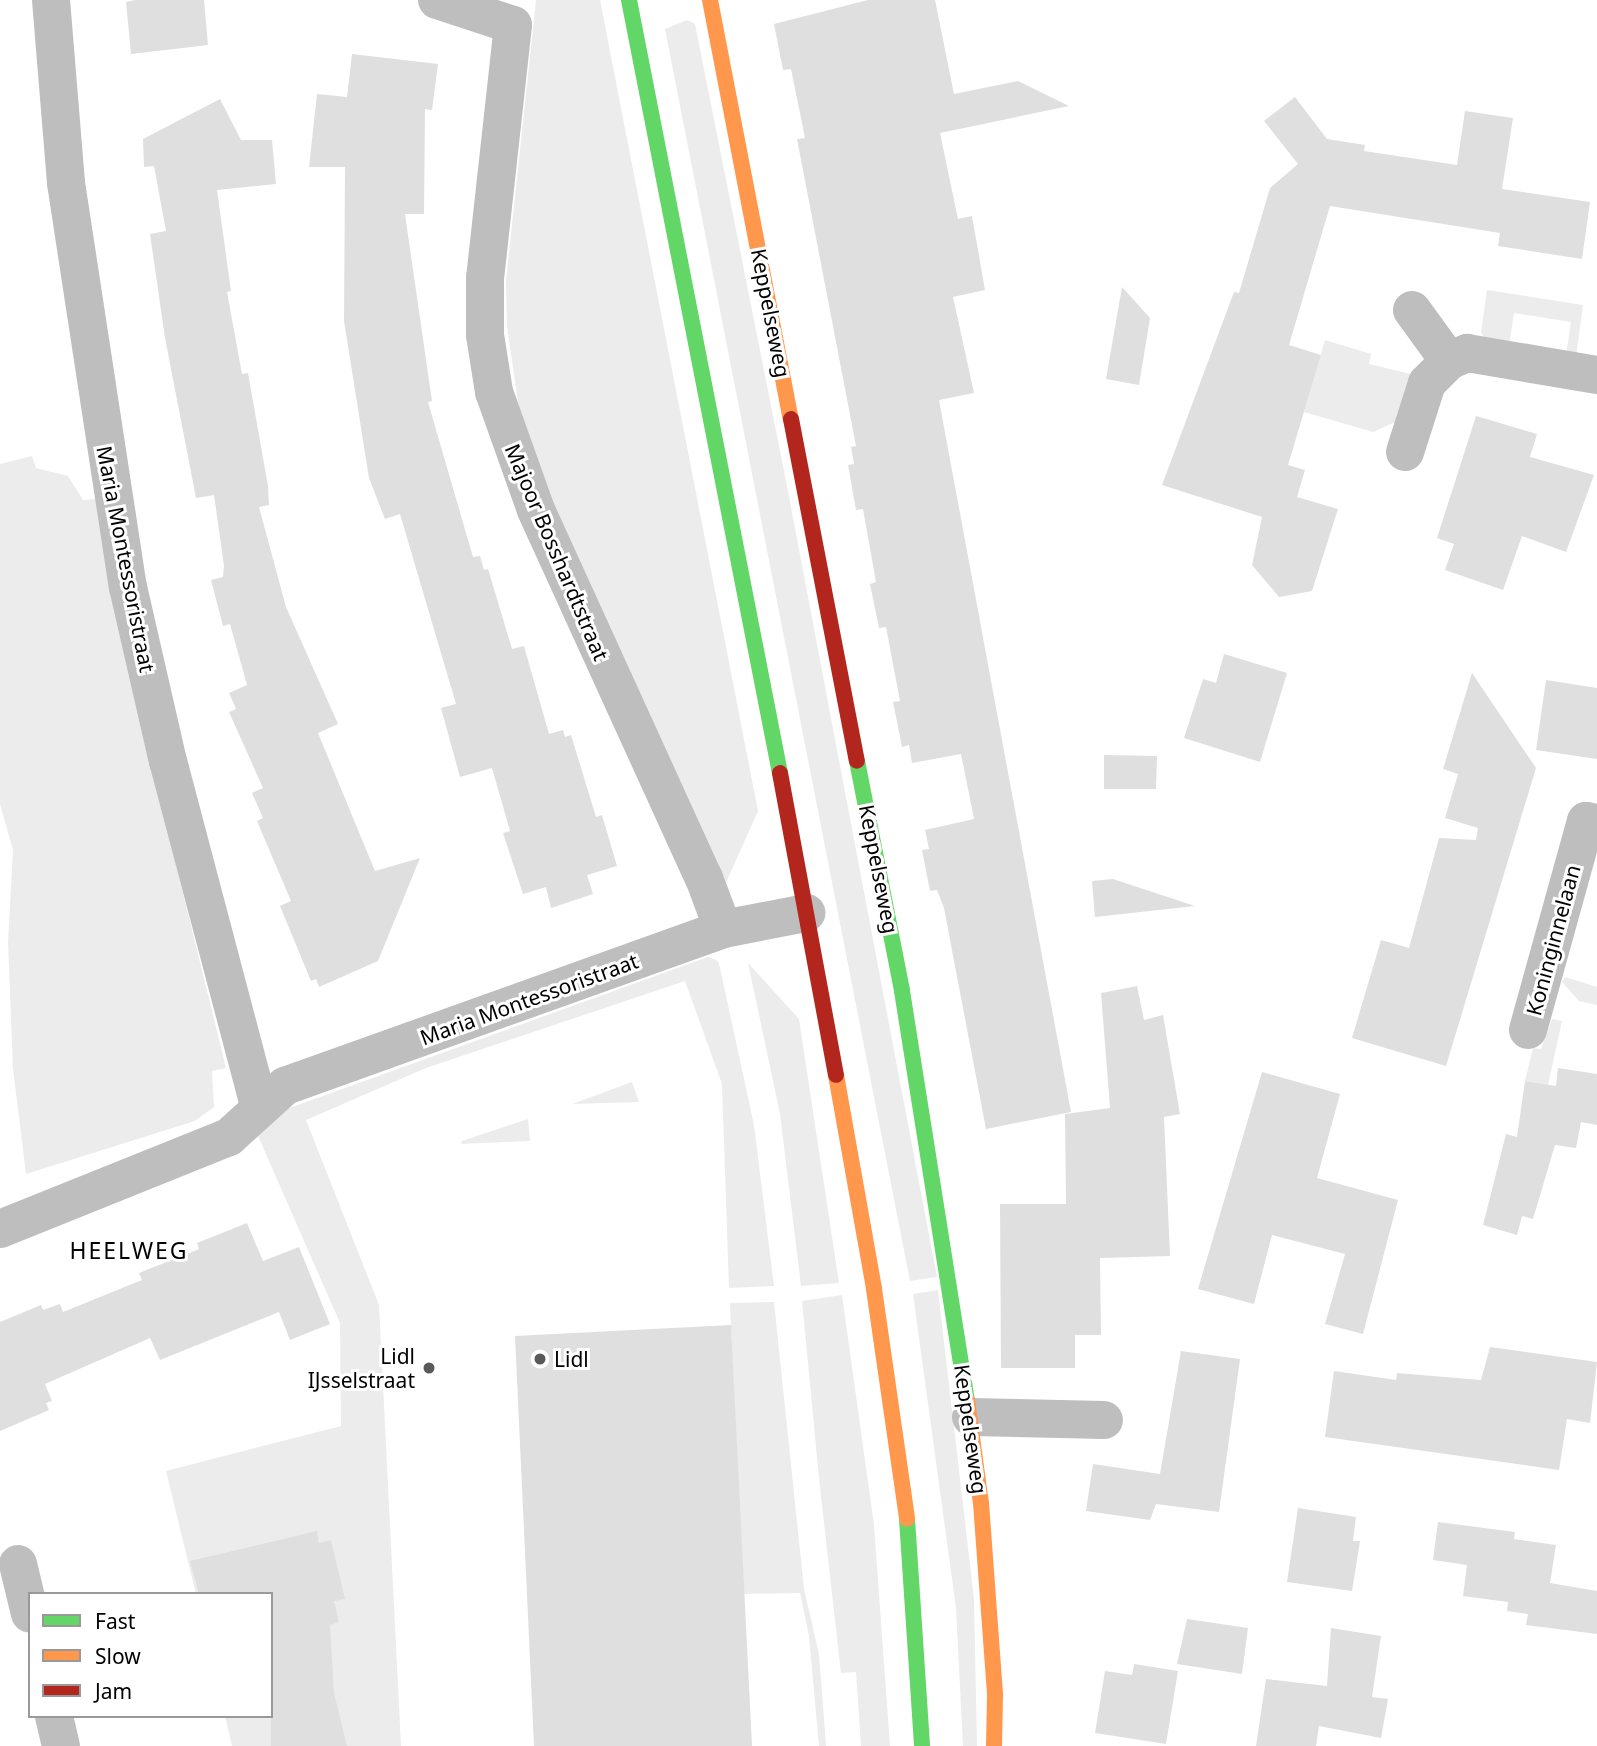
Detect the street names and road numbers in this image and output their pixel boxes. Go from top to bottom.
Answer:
street label: Keppelseweg [746,246,796,380]
street label: Majoor Bosshardtstraat [500,440,614,664]
street label: Maria Montessoristraat [92,444,160,674]
street label: Keppelseweg [854,802,904,936]
street label: Koninginnelaan [1521,862,1585,1018]
street label: Maria Montessoristraat [417,948,641,1050]
street label: Keppelseweg [949,1363,993,1495]

